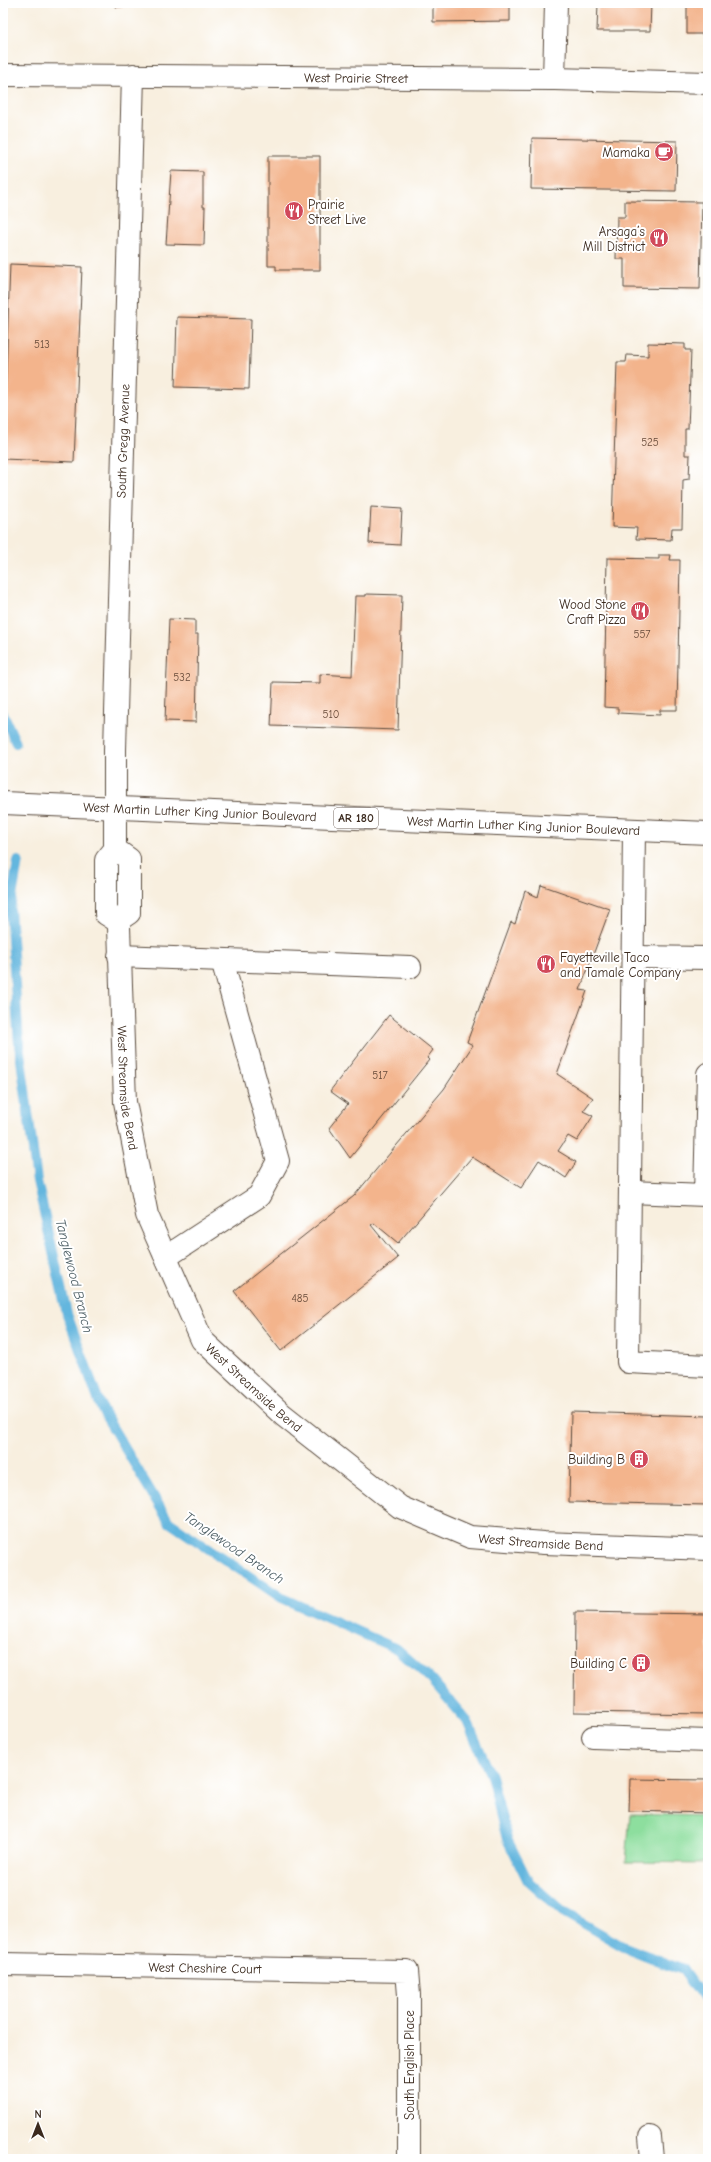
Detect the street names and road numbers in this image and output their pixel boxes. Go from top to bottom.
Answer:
street label: West Prairie Street [304,70,409,85]
street label: South Gregg Avenue [114,383,133,498]
street label: West Martin Luther King Junior Boulevard [83,799,317,824]
road number: AR 180 [334,808,378,828]
street label: West Martin Luther King Junior Boulevard [407,813,641,838]
street label: West Streamside Bend [115,1025,142,1151]
street label: West Streamside Bend [203,1340,305,1435]
street label: West Streamside Bend [478,1530,604,1553]
street label: West Cheshire Court [148,1959,263,1976]
street label: South English Place [402,2010,417,2120]

